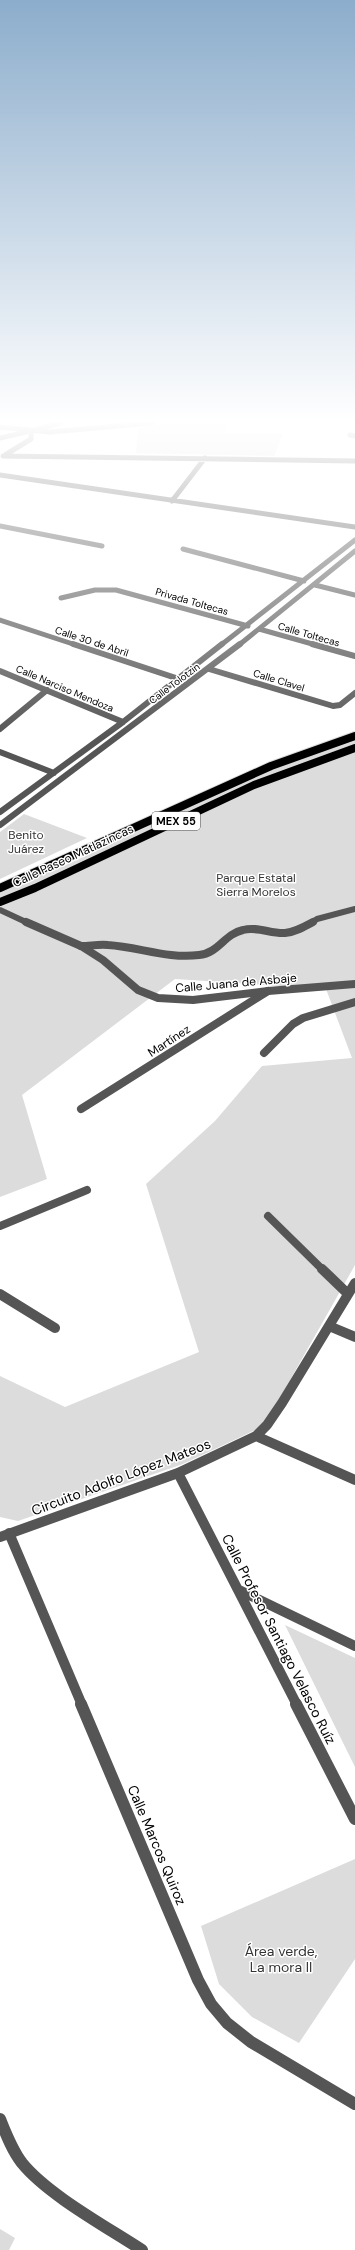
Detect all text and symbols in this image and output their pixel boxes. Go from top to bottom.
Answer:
street label: Privada Toltecas [154,585,230,618]
street label: Calle Toltecas [276,619,341,650]
street label: Calle 30 de Abril [53,623,130,660]
street label: Calle Tolotzin [146,660,203,707]
street label: Calle Narciso Mendoza [14,662,116,715]
street label: Calle Clavel [252,667,306,694]
road number: MEX 55 [152,812,200,830]
street label: Calle Paseo Matlazincas [10,821,136,891]
park label: Benito Juárez [8,827,44,857]
park label: Parque Estatal Sierra Morelos [216,870,296,900]
street label: Calle Juana de Asbaje [175,970,298,996]
street label: Martínez [145,1021,193,1061]
street label: Circuito Adolfo López Mateos [29,1434,213,1520]
street label: Calle Profesor Santiago Velasco Ruíz [218,1531,340,1747]
street label: Calle Marcos Quiroz [124,1782,190,1908]
park label: Área verde, La mora II [245,1942,318,1976]

